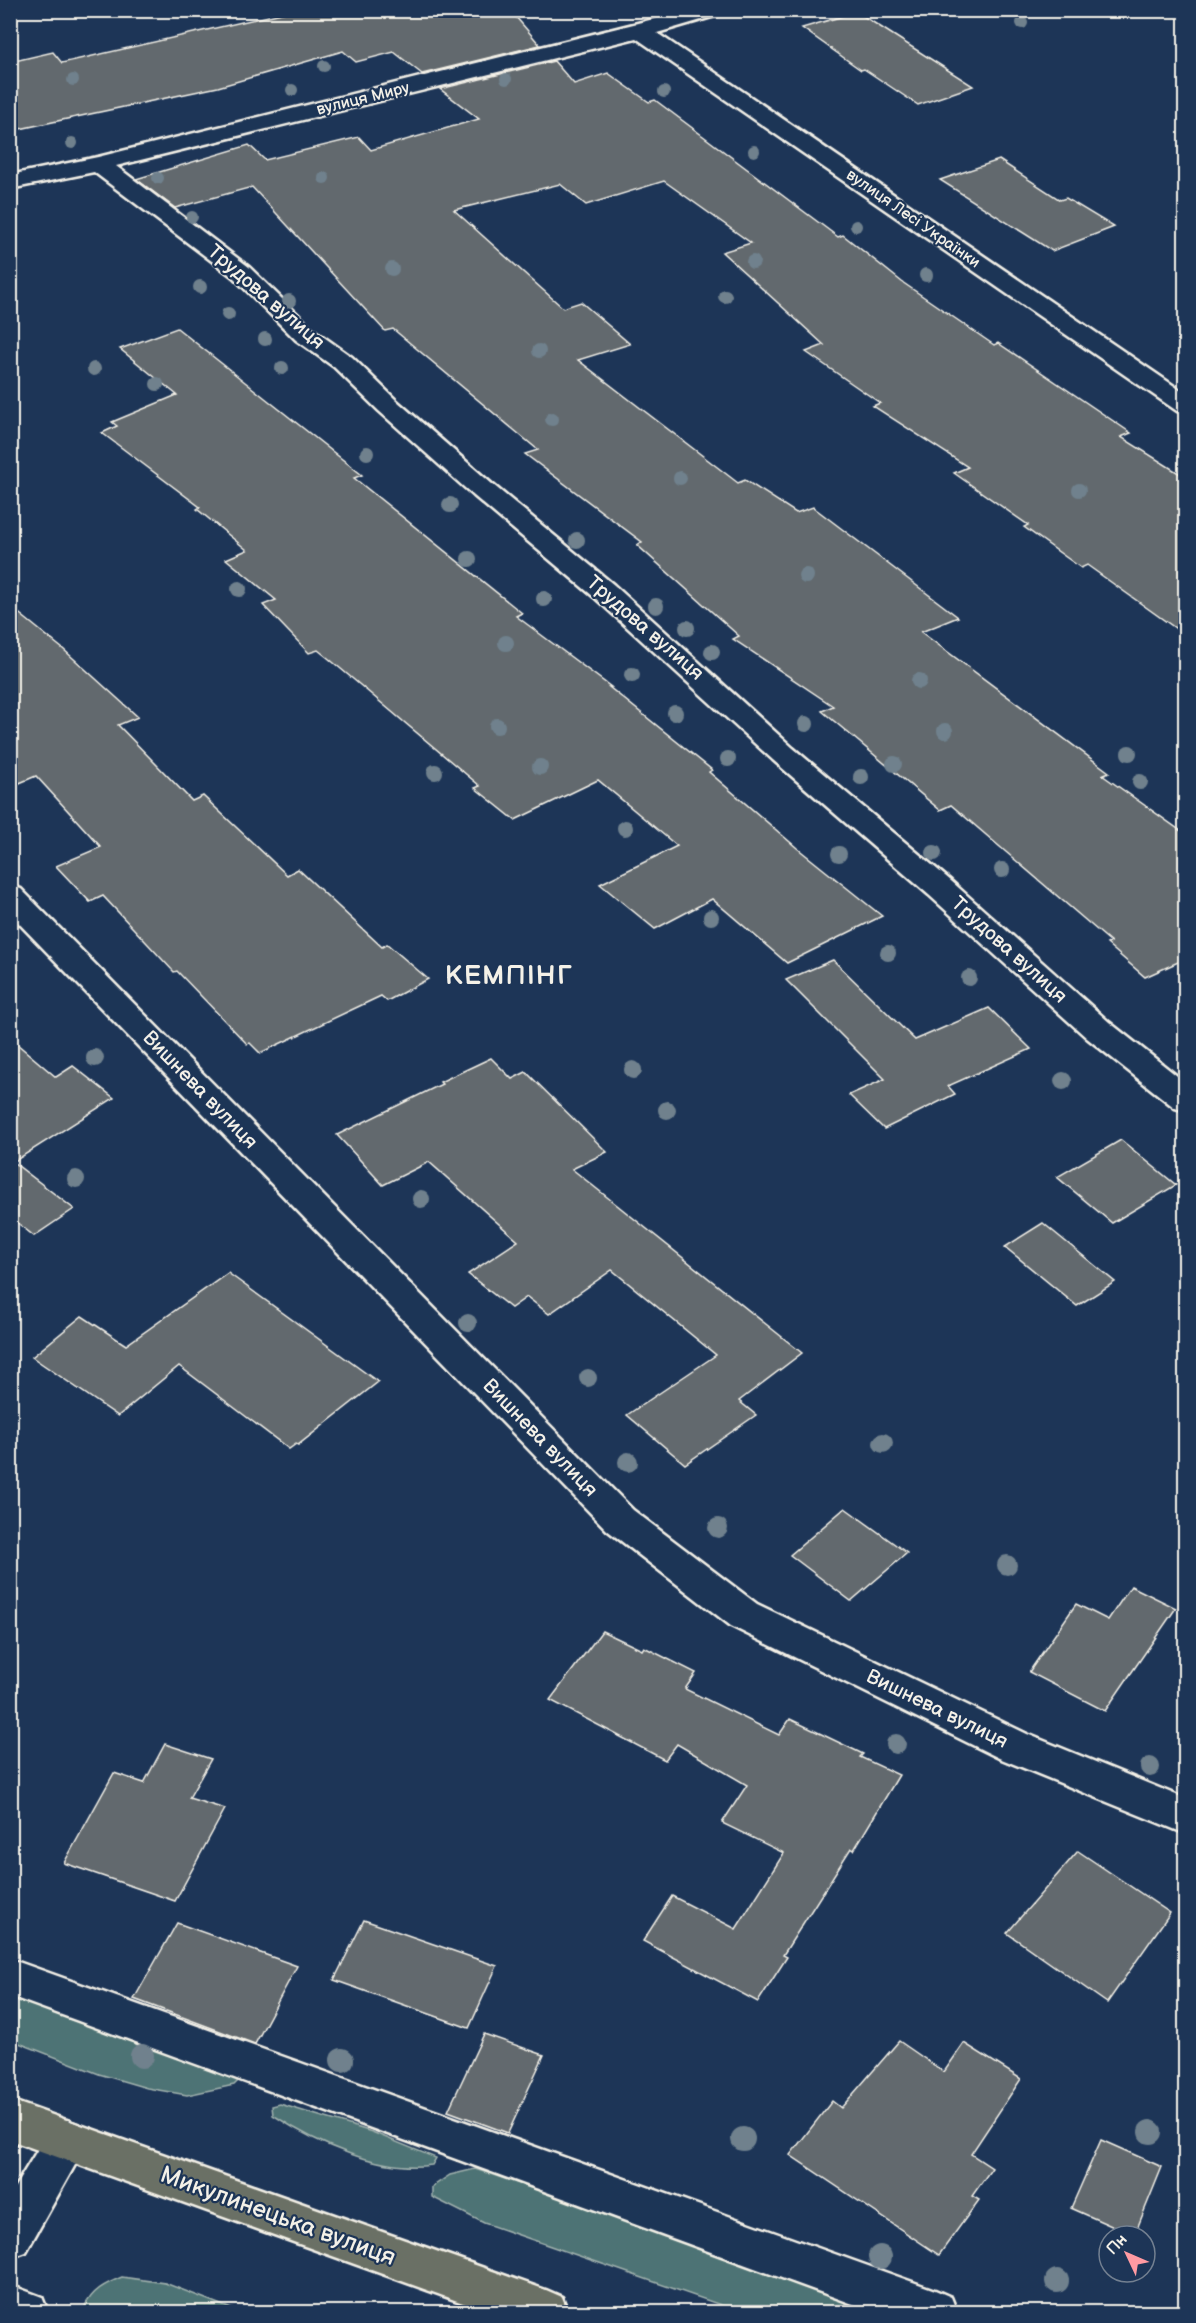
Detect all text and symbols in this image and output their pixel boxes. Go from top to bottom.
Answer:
street label: вулиця Миру [315,78,412,120]
street label: вулиця Лесі Українки [842,166,984,272]
street label: Трудова вулиця [202,240,330,354]
street label: Трудова вулиця [581,571,709,685]
street label: Трудова вулиця [946,892,1072,1008]
district label: КЕМПІНГ [445,961,573,992]
street label: Вишнева вулиця [138,1026,262,1154]
street label: Вишнева вулиця [478,1374,602,1502]
street label: Вишнева вулиця [862,1664,1012,1754]
street label: Микулинецька вулиця [156,2160,400,2272]
north arrow [1097,2224,1157,2284]
text: Пн [1103,2230,1132,2259]

